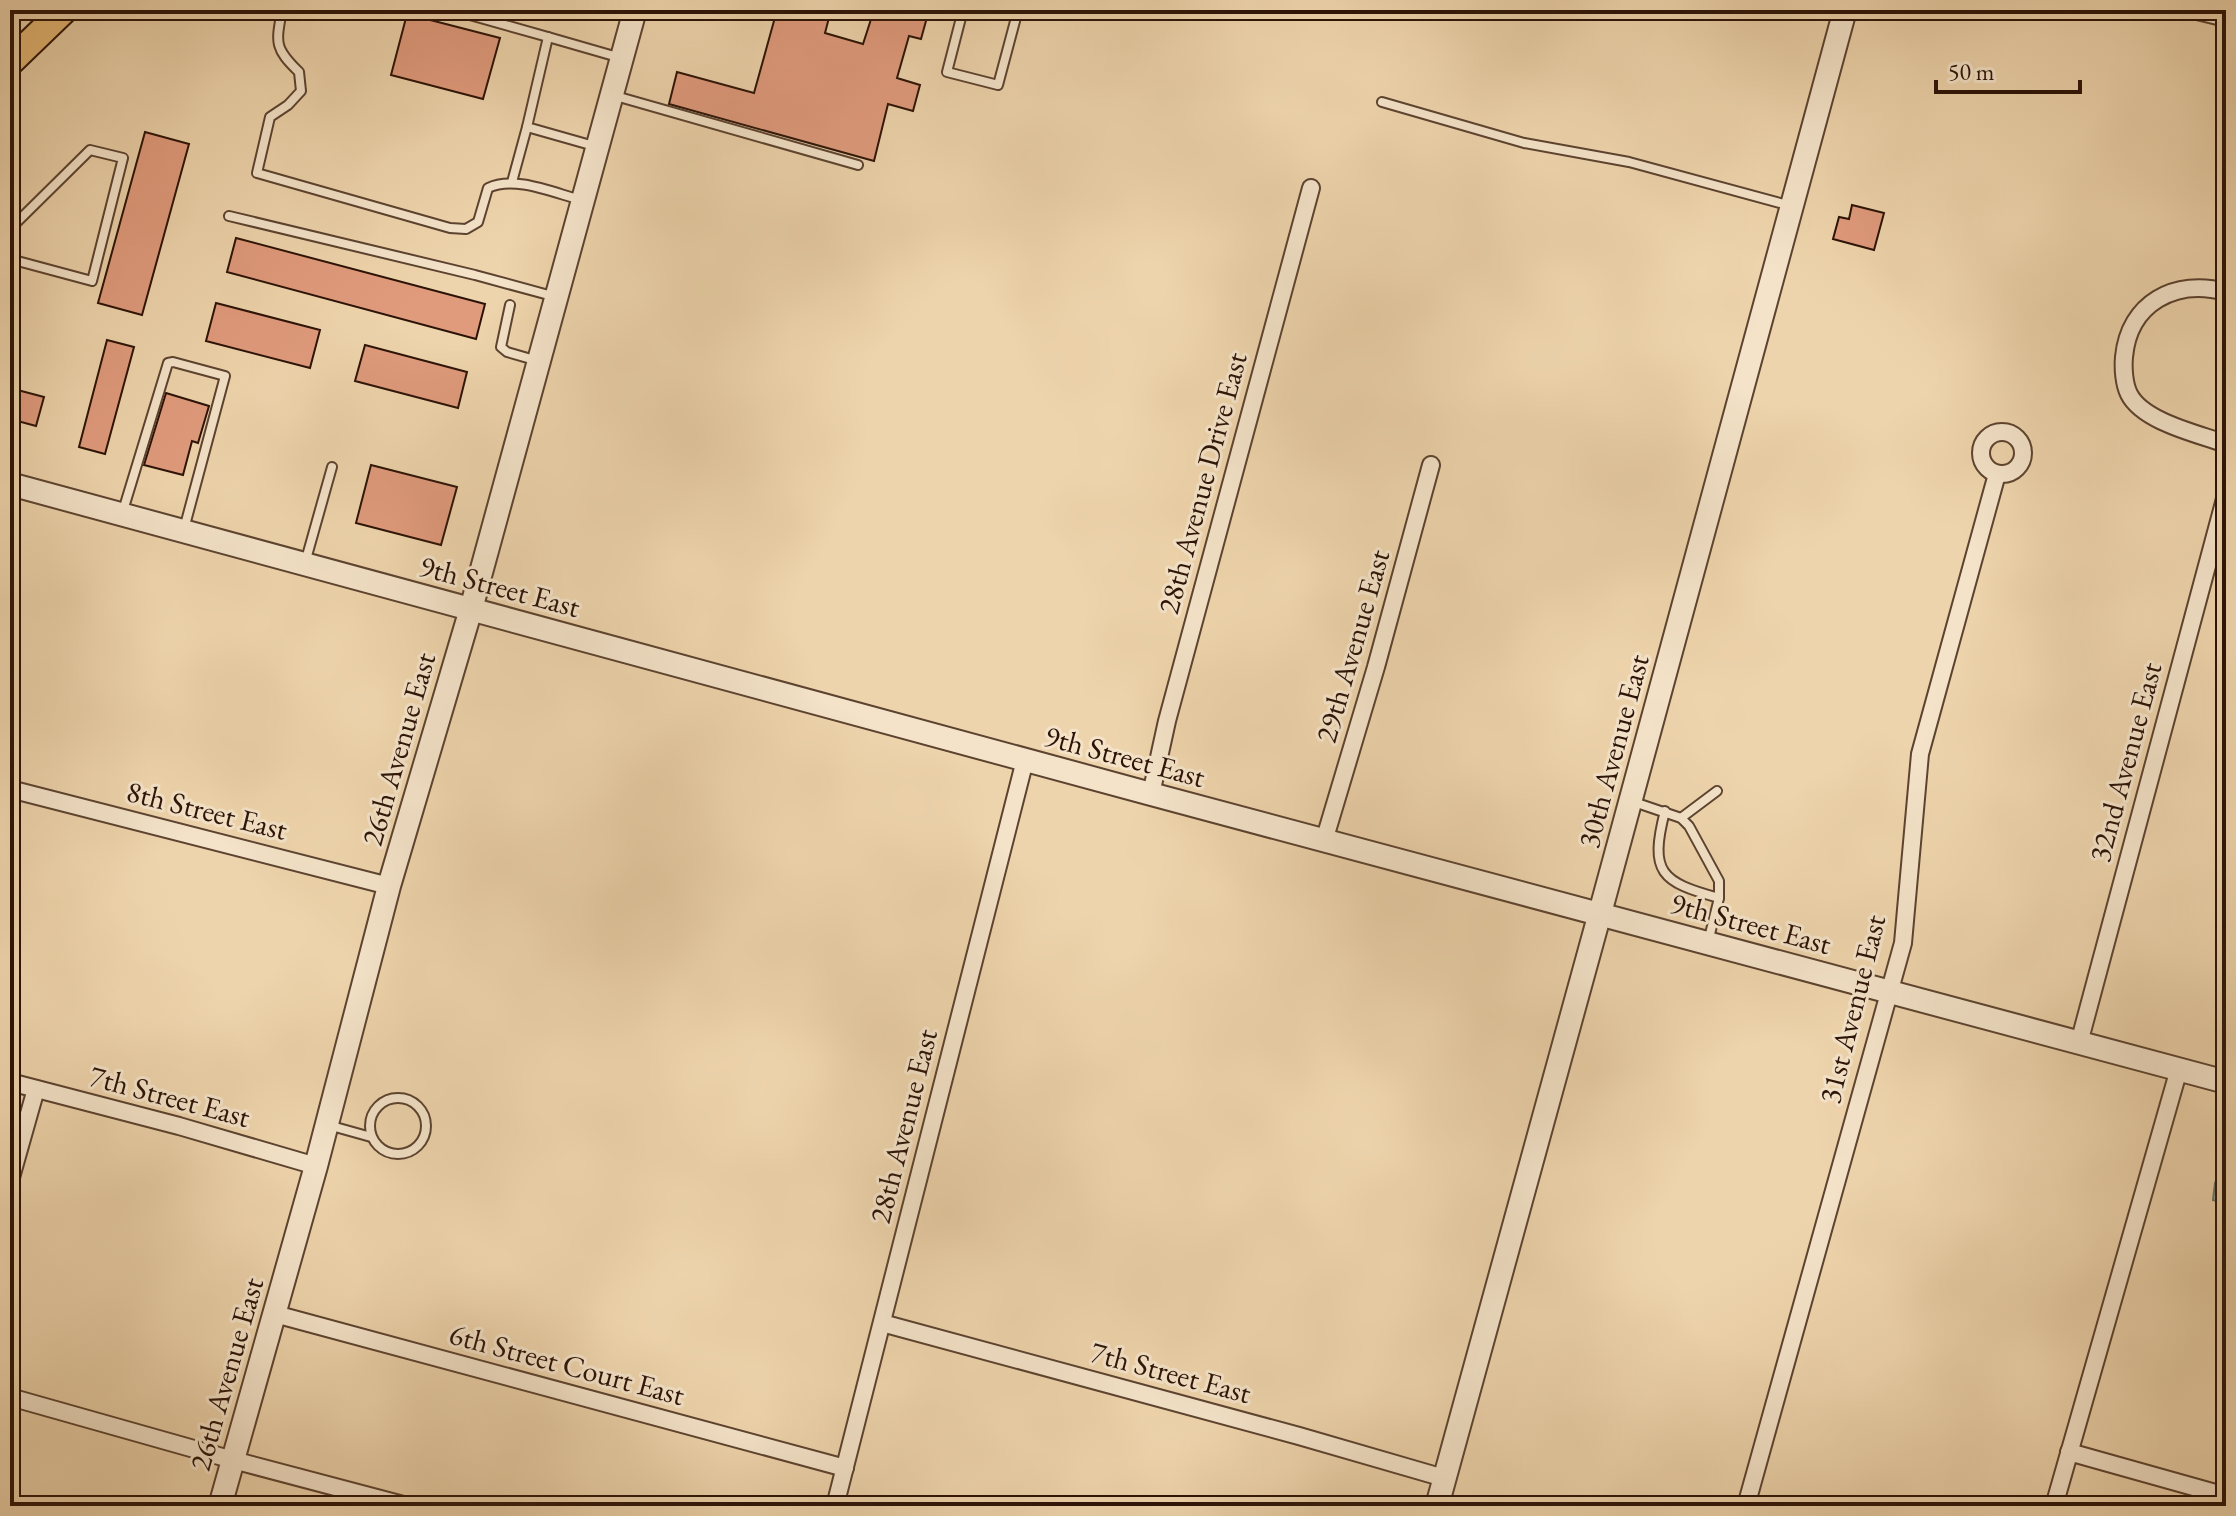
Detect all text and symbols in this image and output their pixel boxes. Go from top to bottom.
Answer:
scale bar [1936,44,2080,94]
text: 50 m [1948,56,1995,87]
street label: 28th Avenue Drive East [1148,347,1256,618]
street label: 29th Avenue East [1306,544,1398,747]
street label: 9th Street East [416,546,585,626]
street label: 26th Avenue East [352,647,444,850]
street label: 30th Avenue East [1568,649,1658,852]
street label: 32nd Avenue East [2080,657,2171,866]
street label: 9th Street East [1041,716,1210,796]
street label: 8th Street East [123,771,292,849]
street label: 9th Street East [1667,883,1836,963]
street label: 31st Avenue East [1810,910,1894,1107]
street label: 28th Avenue East [860,1024,946,1227]
street label: 7th Street East [86,1056,255,1136]
street label: 26th Avenue East [180,1272,272,1475]
street label: 6th Street Court East [445,1314,689,1414]
street label: 7th Street East [1087,1332,1256,1412]

